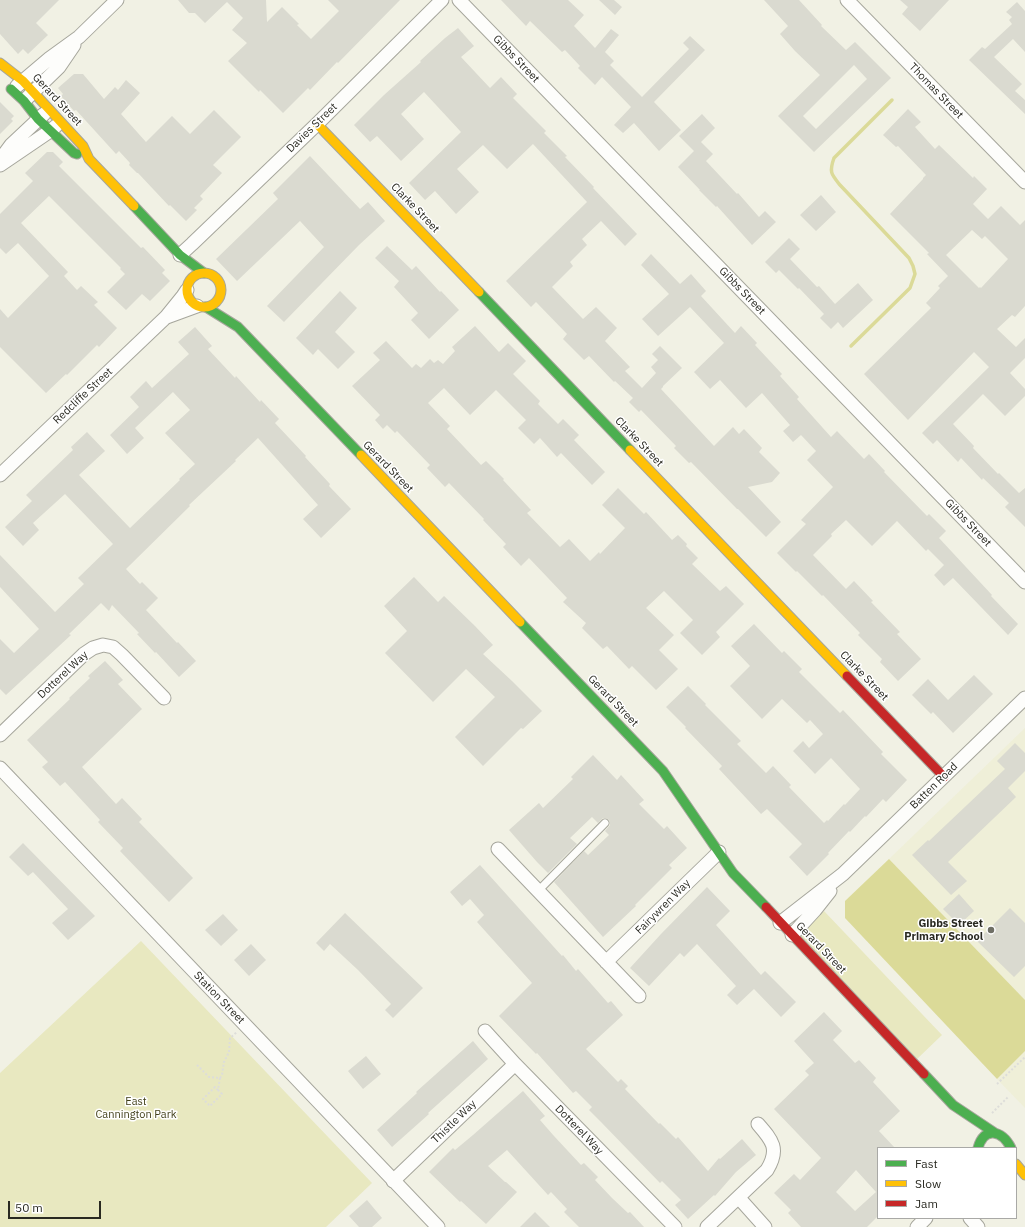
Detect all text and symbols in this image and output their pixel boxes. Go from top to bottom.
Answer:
street label: Gibbs Street [490,32,542,86]
street label: Thomas Street [906,60,966,122]
street label: Gerard Street [29,71,85,129]
street label: Davies Street [284,101,340,155]
street label: Clarke Street [388,180,442,236]
street label: Gibbs Street [716,264,768,318]
street label: Redcliffe Street [51,365,115,427]
street label: Clarke Street [612,414,666,470]
street label: Gerard Street [360,438,416,496]
street label: Gibbs Street [942,496,994,550]
street label: Dotterel Way [35,648,91,702]
street label: Clarke Street [837,648,891,704]
street label: Gerard Street [585,672,641,730]
street label: Batten Road [908,760,960,812]
street label: Fairywren Way [633,877,693,937]
place label: Gibbs Street Primary School [904,917,983,943]
street label: Gerard Street [793,919,849,977]
marker: Gibbs Street Primary School [986,925,996,935]
street label: Station Street [191,969,247,1027]
park label: East Cannington Park [95,1095,177,1121]
street label: Thistle Way [429,1097,479,1147]
street label: Dotterel Way [552,1102,606,1158]
legend [877,1147,1017,1219]
text: Fast [915,1156,938,1171]
text: Slow [915,1176,941,1191]
scale bar [10,1193,103,1219]
text: Jam [915,1196,938,1211]
text: 50 m [15,1200,43,1215]

